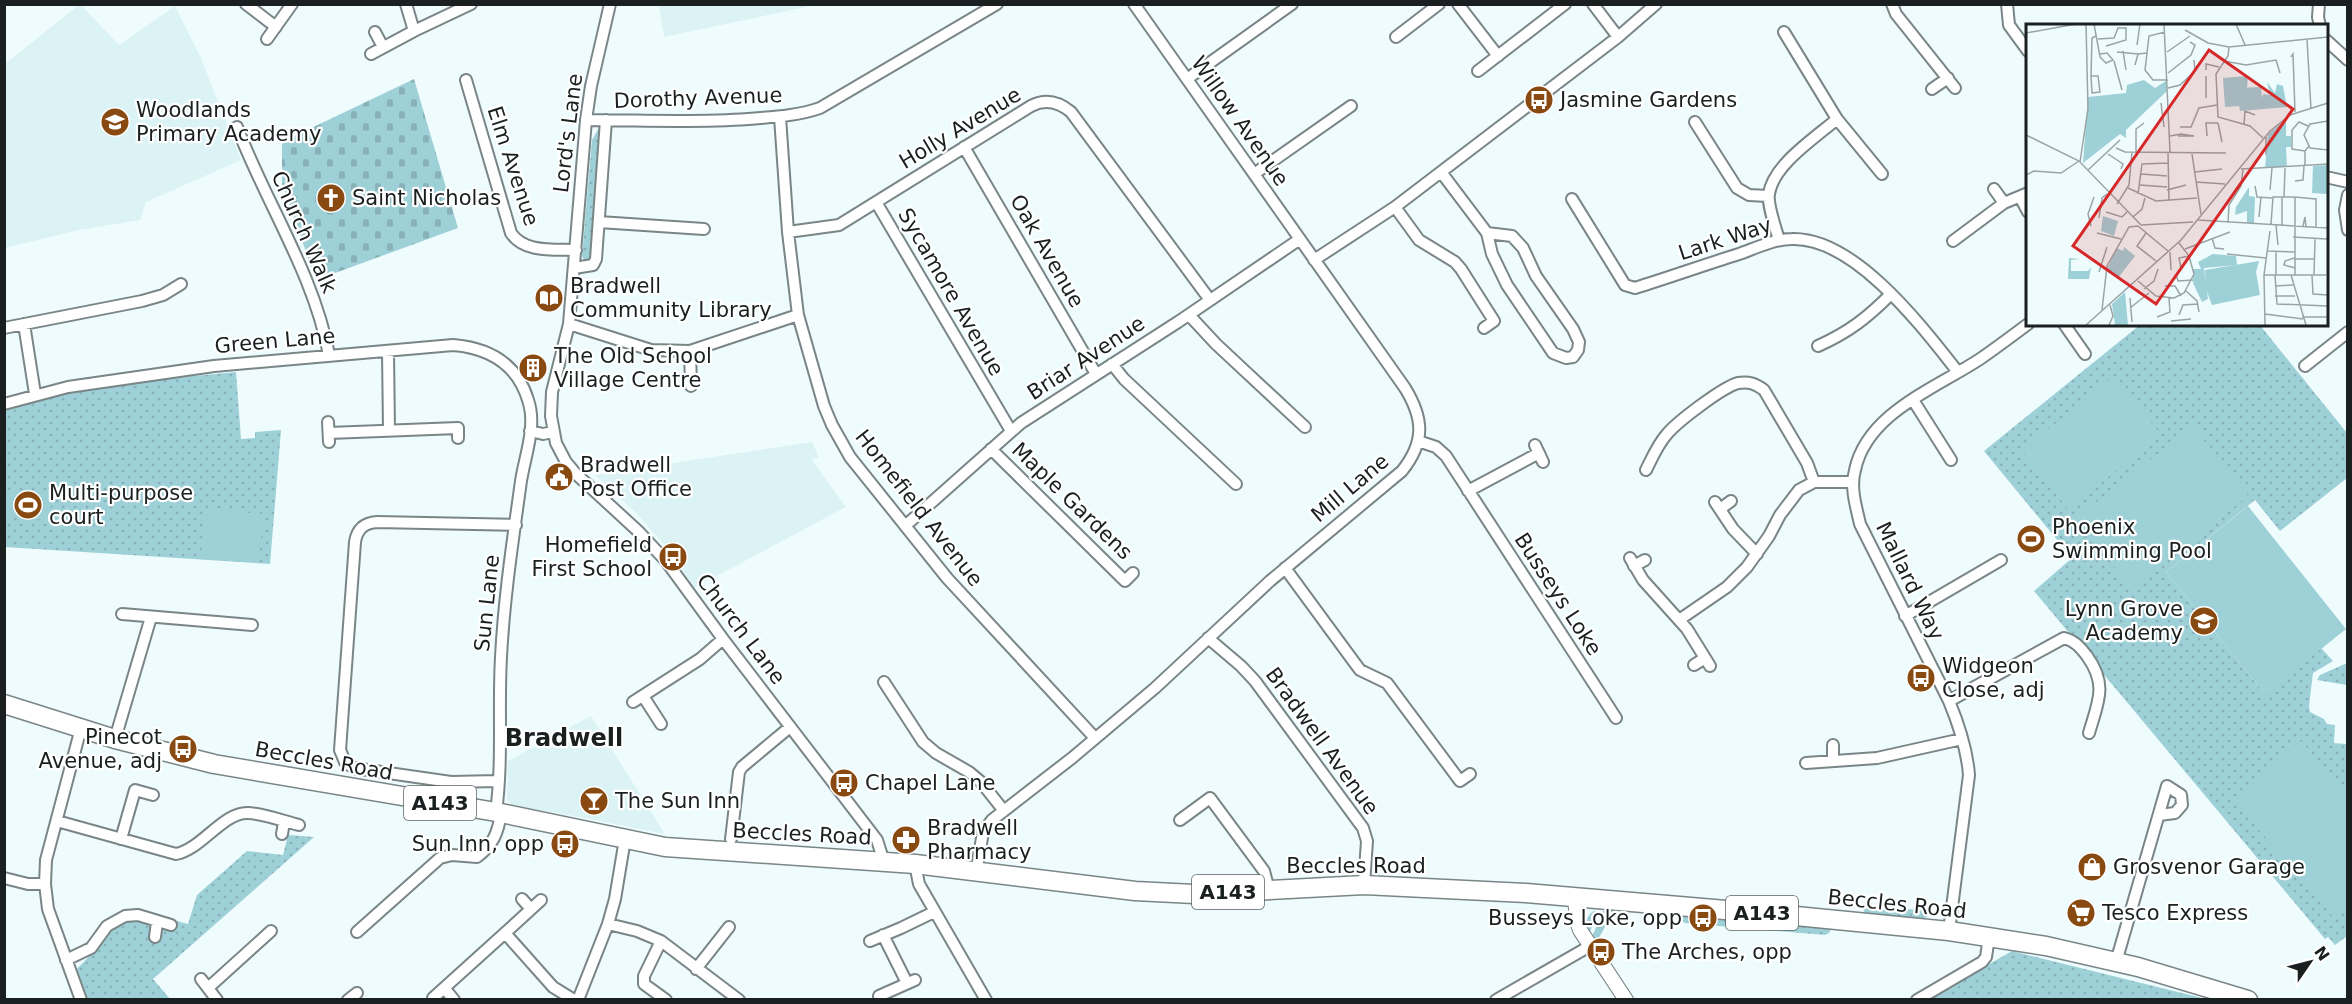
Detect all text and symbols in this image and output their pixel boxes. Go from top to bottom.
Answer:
inset map [2026,24,2328,326]
street label: Willow Avenue [1186,52,1294,190]
street label: Lord's Lane [549,72,587,194]
street label: Holly Avenue [895,82,1025,174]
street label: Dorothy Avenue [613,83,783,113]
bus stop icon: Jasmine Gardens [1523,84,1555,116]
place label: Jasmine Gardens [1558,88,1737,112]
place label: Woodlands Primary Academy [136,98,321,146]
street label: Elm Avenue [482,103,544,229]
school or university icon: Woodlands Primary Academy [99,106,131,138]
street label: Church Walk [266,167,342,298]
church icon: Saint Nicholas [315,182,347,214]
place label: Saint Nicholas [352,186,501,210]
street label: Oak Avenue [1005,190,1089,312]
street label: Sycamore Avenue [893,204,1009,380]
street label: Lark Way [1675,213,1775,265]
place label: Bradwell Community Library [570,274,772,322]
library icon: Bradwell Community Library [533,282,565,314]
street label: Briar Avenue [1023,311,1149,405]
street label: Green Lane [214,324,336,358]
place label: The Old School Village Centre [553,344,712,392]
building icon: The Old School Village Centre [517,352,549,384]
street label: Homefield Avenue [850,425,988,591]
street label: Maple Gardens [1007,438,1137,564]
street label: Mill Lane [1307,449,1393,527]
place label: Bradwell Post Office [580,453,692,501]
public building icon: Bradwell Post Office [543,461,575,493]
place label: Multi-purpose court [49,481,193,529]
sports icon: Multi-purpose court [12,489,44,521]
place label: Phoenix Swimming Pool [2052,515,2212,563]
street label: Mallard Way [1871,518,1949,644]
sports icon: Phoenix Swimming Pool [2015,523,2047,555]
street label: Busseys Loke [1510,528,1606,660]
place label: Homefield First School [531,533,652,581]
bus stop icon: Homefield First School [657,541,689,573]
street label: Sun Lane [470,553,504,653]
street label: Church Lane [692,569,790,689]
place label: Lynn Grove Academy [2065,597,2183,645]
school or university icon: Lynn Grove Academy [2188,605,2220,637]
place label: Widgeon Close, adj [1942,654,2045,702]
bus stop icon: Widgeon Close, adj [1905,662,1937,694]
street label: Bradwell Avenue [1261,663,1383,819]
district label: Bradwell [505,724,623,752]
place label: Pinecot Avenue, adj [39,725,162,773]
bus stop icon: Pinecot Avenue, adj [167,733,199,765]
street label: Beccles Road [253,737,395,785]
bus stop icon: Chapel Lane [828,767,860,799]
place label: Chapel Lane [865,771,995,795]
bar icon: The Sun Inn [578,785,610,817]
road number: A143 [404,786,476,820]
place label: The Sun Inn [614,789,740,813]
place label: Bradwell Pharmacy [927,816,1031,864]
street label: Beccles Road [732,818,872,850]
pharmacy icon: Bradwell Pharmacy [890,824,922,856]
bus stop icon: Sun Inn, opp [549,828,581,860]
place label: Sun Inn, opp [412,832,544,856]
shop icon: Grosvenor Garage [2076,851,2108,883]
street label: Beccles Road [1286,854,1426,878]
place label: Grosvenor Garage [2113,855,2305,879]
road number: A143 [1192,875,1264,909]
street label: Beccles Road [1826,885,1968,923]
road number: A143 [1726,896,1798,930]
supermarket icon: Tesco Express [2065,897,2097,929]
place label: Tesco Express [2101,901,2248,925]
bus stop icon: Busseys Loke, opp [1687,902,1719,934]
place label: Busseys Loke, opp [1488,906,1682,930]
north arrow [2280,932,2340,992]
bus stop icon: The Arches, opp [1585,936,1617,968]
place label: The Arches, opp [1621,940,1792,964]
text: N [2310,943,2333,965]

